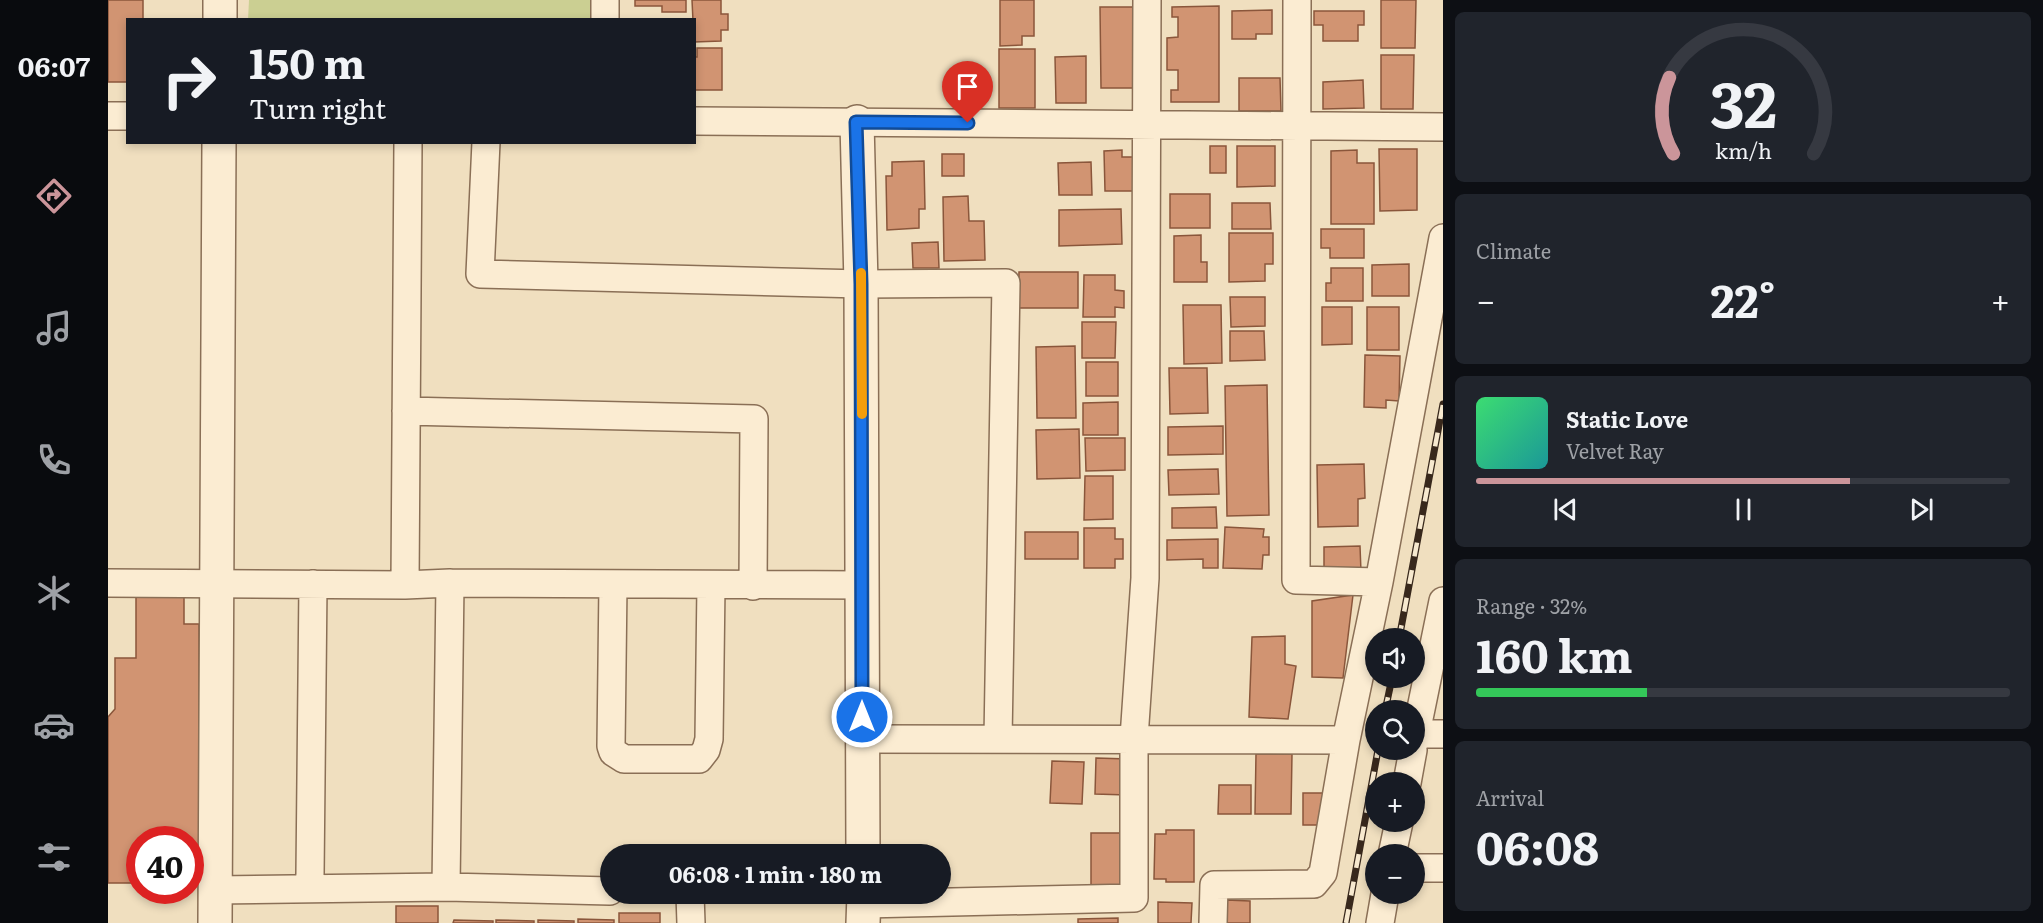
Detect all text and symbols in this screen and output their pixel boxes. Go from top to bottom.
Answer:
text: 150 m [249,30,365,92]
icon: right [150,42,228,120]
text: 06:07 [18,45,90,85]
text: 32 [1709,55,1777,147]
pin [942,61,993,123]
icon: arrive [951,70,984,103]
text: Turn right [249,87,386,127]
text: km/h [1714,134,1772,166]
icon: directions [33,175,75,217]
text: Climate [1476,235,1551,265]
text: 22° [1710,265,1776,332]
text: − [1476,274,1495,323]
text: + [1991,274,2010,323]
icon: music [33,307,75,349]
text: Static Love [1566,402,1688,435]
text: Velvet Ray [1566,435,1664,465]
icon: phone [33,439,75,481]
icon: previous [1549,493,1582,526]
icon: pause [1727,493,1760,526]
icon: next [1905,493,1938,526]
icon: climate [33,572,75,614]
text: Range · 32% [1476,590,1587,620]
text: 160 km [1476,620,1633,687]
map controls [1365,628,1425,904]
button: sound [1365,628,1425,688]
position arrow [830,685,894,749]
button: search [1365,700,1425,760]
icon: car [33,704,75,746]
button: + [1365,772,1425,832]
text: Arrival [1476,782,1544,812]
text: 06:08 [1476,812,1599,879]
speed limit sign: 40 [126,826,204,904]
icon: filters [33,836,75,878]
button: − [1365,844,1425,904]
text: 06:08 · 1 min · 180 m [669,857,882,890]

